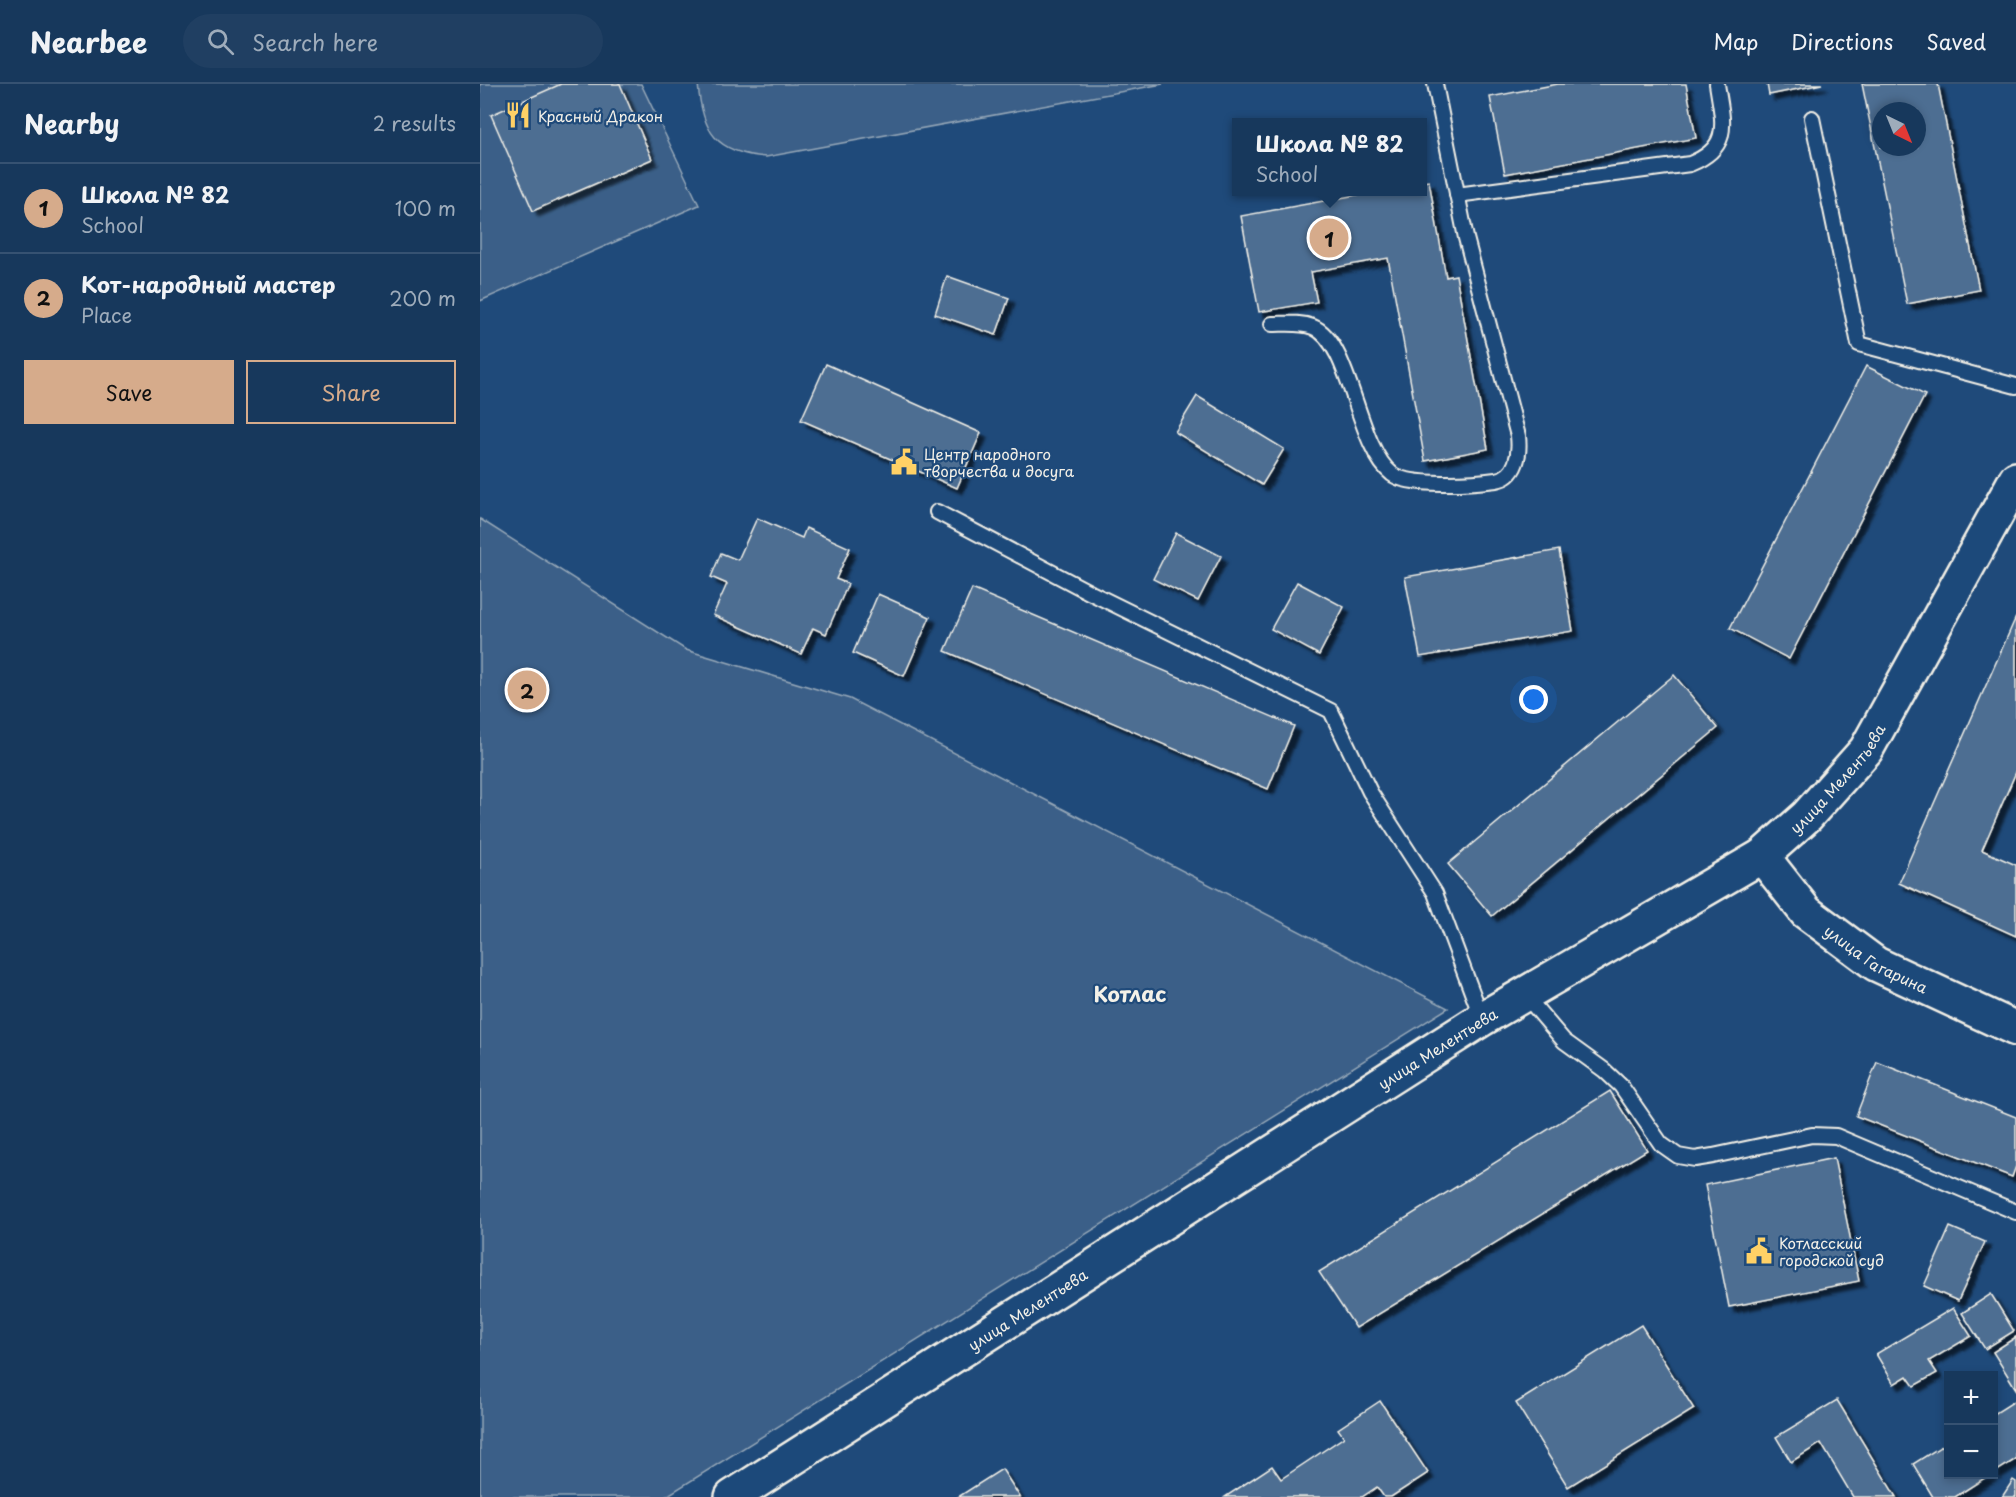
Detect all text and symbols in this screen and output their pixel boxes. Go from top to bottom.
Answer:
search box [183,14,603,68]
text: Nearbee [30,20,147,63]
icon: search [204,25,237,58]
text: Search here [252,25,378,58]
text: Map [1713,25,1758,57]
text: Directions [1791,25,1893,57]
text: Saved [1926,25,1986,57]
restaurant icon: Красный Дракон [503,100,533,130]
north arrow [1872,102,1926,156]
text: Nearby [24,104,119,143]
place label: Красный Дракон [538,104,663,127]
text: 2 results [373,108,456,138]
popup [1232,118,1427,196]
text: Школа № 82 [1255,126,1404,159]
text: School [1255,159,1318,189]
text: Школа № 82 [81,177,229,210]
text: 1 [39,193,48,223]
text: 100 m [395,193,456,223]
text: School [81,210,144,240]
pin: 1 [1310,216,1348,260]
text: Кот-народный мастер [81,267,336,300]
text: 2 [36,283,51,313]
text: 200 m [389,283,456,313]
text: Place [81,300,132,330]
button: Save [24,360,234,424]
button: Share [246,360,456,424]
place label: Центр народного творчества и досуга [924,442,1075,482]
public building icon: Центр народного творчества и досуга [889,447,919,477]
pin: 2 [508,668,546,712]
your location [1519,685,1548,714]
street label: улица Мелентьева [1784,719,1890,838]
street label: улица Гагарина [1820,918,1932,998]
district label: Котлас [1094,977,1166,1009]
street label: улица Мелентьева [1373,1001,1502,1094]
place label: Котласский городской суд [1779,1231,1884,1271]
public building icon: Котласский городской суд [1744,1236,1774,1266]
street label: улица Мелентьева [963,1262,1092,1356]
map controls [1944,1371,1998,1479]
button: + [1944,1371,1998,1425]
button: − [1944,1425,1998,1479]

